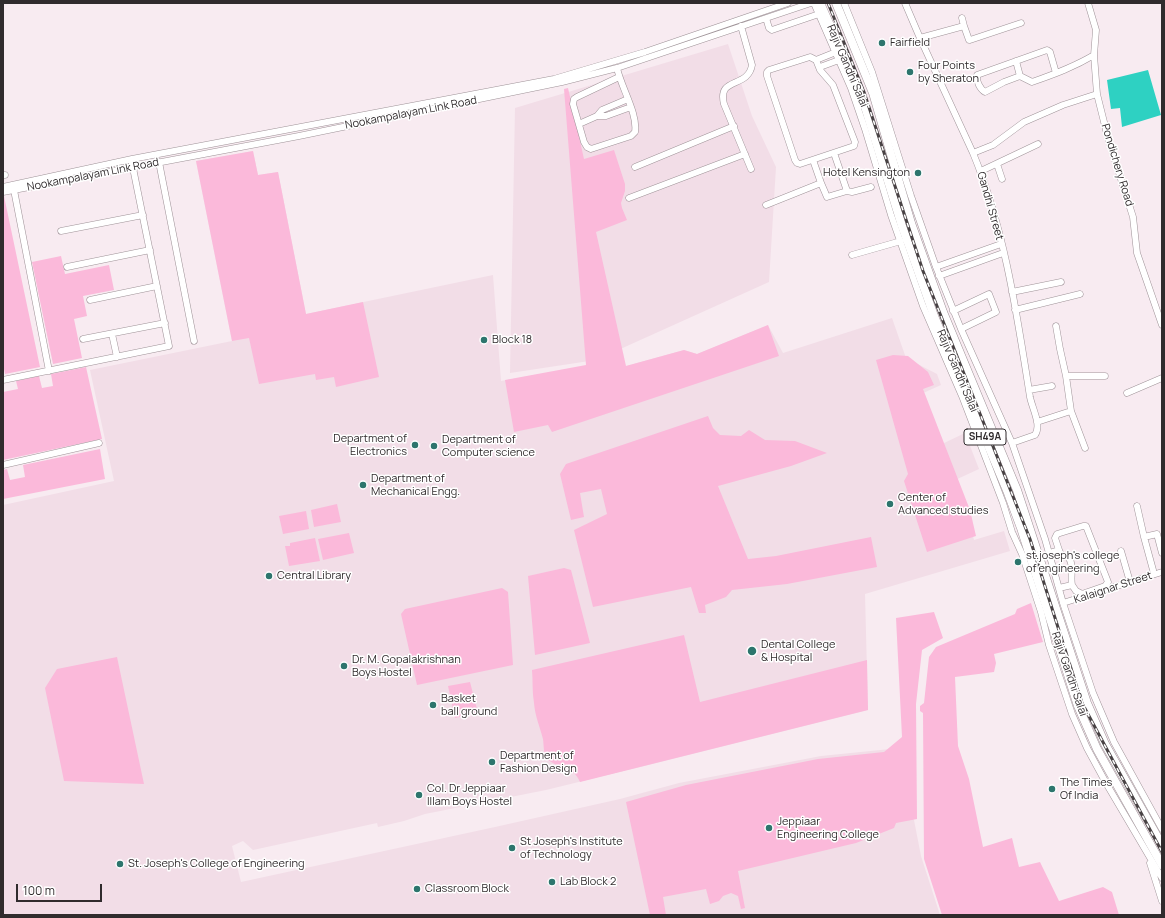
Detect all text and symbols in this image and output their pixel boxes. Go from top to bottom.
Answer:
street label: Rajiv Gandhi Salai [824,23,870,109]
place label: Fairfield [890,36,930,50]
marker: Fairfield [877,38,887,48]
place label: Four Points by Sheraton [918,59,979,85]
marker: Four Points by Sheraton [905,67,915,77]
street label: Nookampalayam Link Road [344,94,478,132]
street label: Pondichery Road [1098,122,1136,208]
street label: Nookampalayam Link Road [26,156,160,194]
place label: Hotel Kensington [823,166,910,180]
marker: Hotel Kensington [913,168,923,178]
street label: Gandhi Street [974,170,1006,242]
street label: Rajiv Gandhi Salai [934,328,980,414]
place label: Block 18 [492,333,532,347]
marker: Block 18 [479,335,489,345]
road number: SH49A [964,429,1006,445]
place label: Department of Electronics [333,432,407,458]
place label: Department of Computer science [442,433,535,459]
marker: Department of Electronics [410,440,420,450]
marker: Department of Computer science [429,441,439,451]
place label: Department of Mechanical Engg. [371,472,460,498]
marker: Department of Mechanical Engg. [358,480,368,490]
place label: Center of Advanced studies [898,491,988,517]
marker: Center of Advanced studies [885,499,895,509]
place label: st.joseph's college of engineering [1026,549,1119,575]
marker: st.joseph's college of engineering [1013,557,1023,567]
place label: Central Library [277,569,351,583]
street label: Kalaignar Street [1072,569,1154,607]
marker: Central Library [264,571,274,581]
street label: Rajiv Gandhi Salai [1048,630,1090,718]
place label: Dental College & Hospital [761,638,835,664]
marker: Dental College & Hospital [746,645,758,657]
place label: Dr. M. Gopalakrishnan Boys Hostel [352,653,461,679]
marker: Dr. M. Gopalakrishnan Boys Hostel [339,661,349,671]
place label: Basket ball ground [441,692,497,718]
marker: Basket ball ground [428,700,438,710]
place label: Department of Fashion Design [500,749,577,775]
marker: Department of Fashion Design [487,757,497,767]
place label: The Times Of India [1060,776,1112,802]
place label: Col. Dr Jeppiaar Illam Boys Hostel [427,782,512,808]
marker: The Times Of India [1047,784,1057,794]
marker: Col. Dr Jeppiaar Illam Boys Hostel [414,790,424,800]
place label: Jeppiaar Engineering College [777,815,879,841]
marker: Jeppiaar Engineering College [764,823,774,833]
place label: St Joseph's Institute of Technology [520,835,623,861]
marker: St Joseph's Institute of Technology [507,843,517,853]
place label: St. Joseph's College of Engineering [128,857,305,871]
marker: St. Joseph's College of Engineering [115,859,125,869]
place label: Lab Block 2 [560,875,616,889]
scale bar [18,876,104,902]
marker: Lab Block 2 [547,877,557,887]
text: 100 m [23,882,55,899]
place label: Classroom Block [425,882,509,896]
marker: Classroom Block [412,884,422,894]

